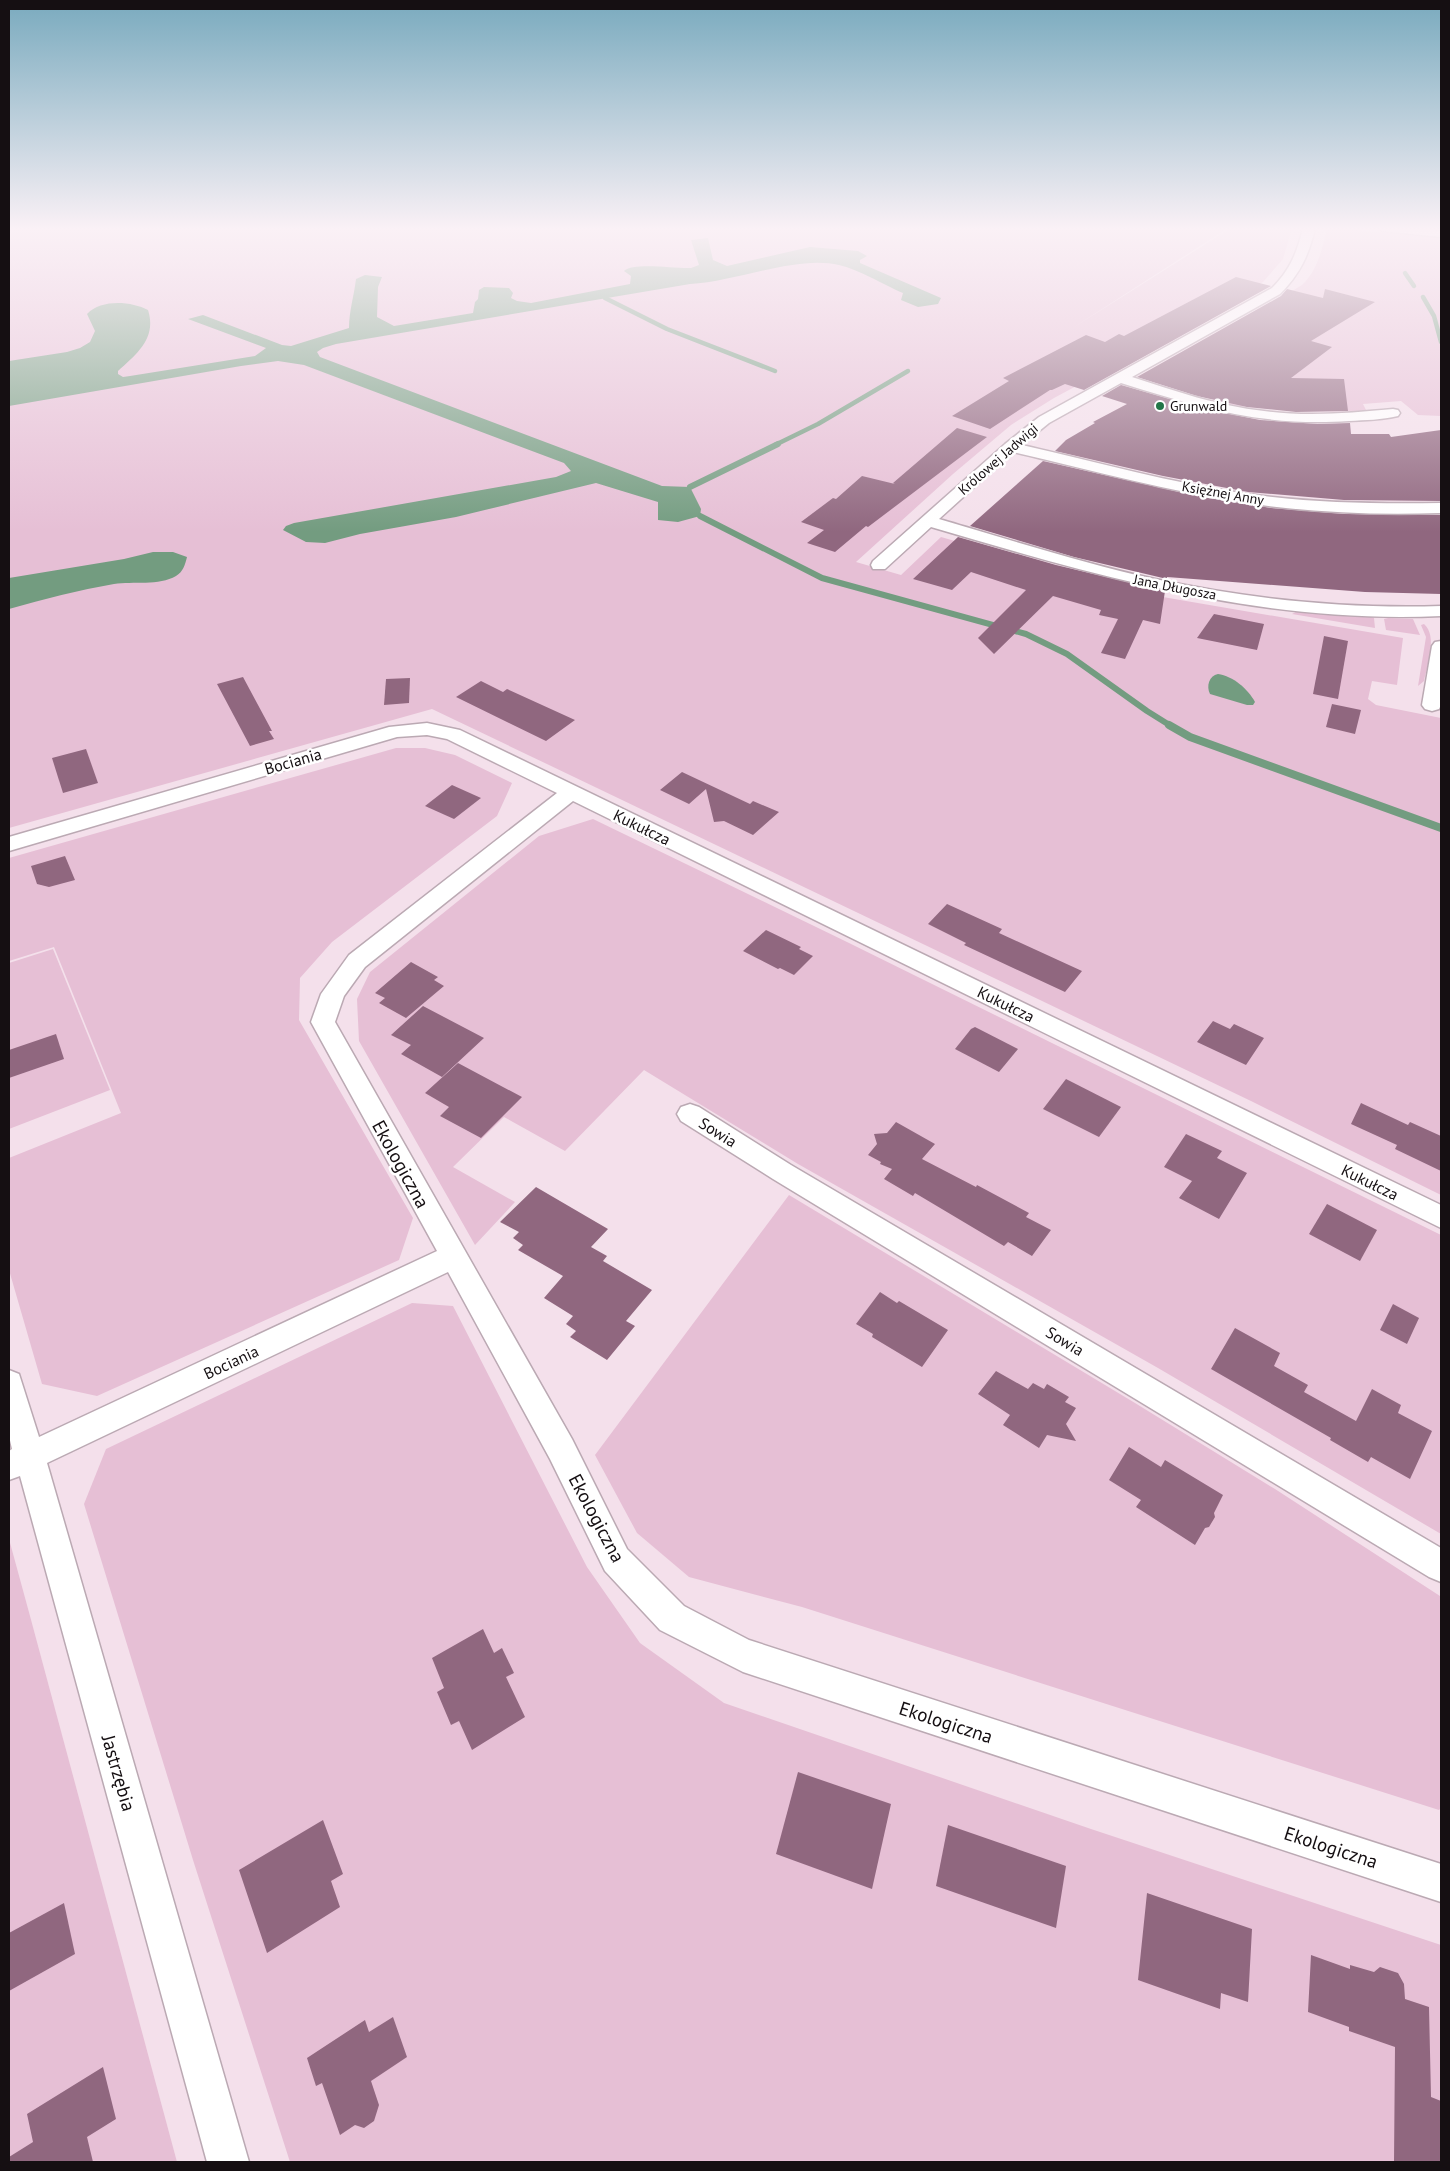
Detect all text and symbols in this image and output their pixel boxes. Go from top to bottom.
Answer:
place label: Grunwald [1170,397,1227,415]
marker: Grunwald [1154,400,1166,412]
street label: Królowej Jadwigi [954,419,1042,499]
street label: Księżnej Anny [1181,477,1266,509]
street label: Jana Długosza [1131,570,1218,604]
street label: Bociania [262,743,324,779]
street label: Kukułcza [610,805,674,849]
street label: Kukułcza [974,982,1038,1026]
street label: Sowia [695,1113,741,1151]
street label: Ekologiczna [367,1116,435,1212]
street label: Kukułcza [1338,1160,1402,1204]
street label: Sowia [1042,1322,1088,1360]
street label: Bociania [200,1341,262,1383]
street label: Ekologiczna [564,1470,630,1566]
street label: Ekologiczna [896,1696,996,1748]
street label: Jastrzębia [96,1731,141,1814]
street label: Ekologiczna [1281,1821,1381,1873]

